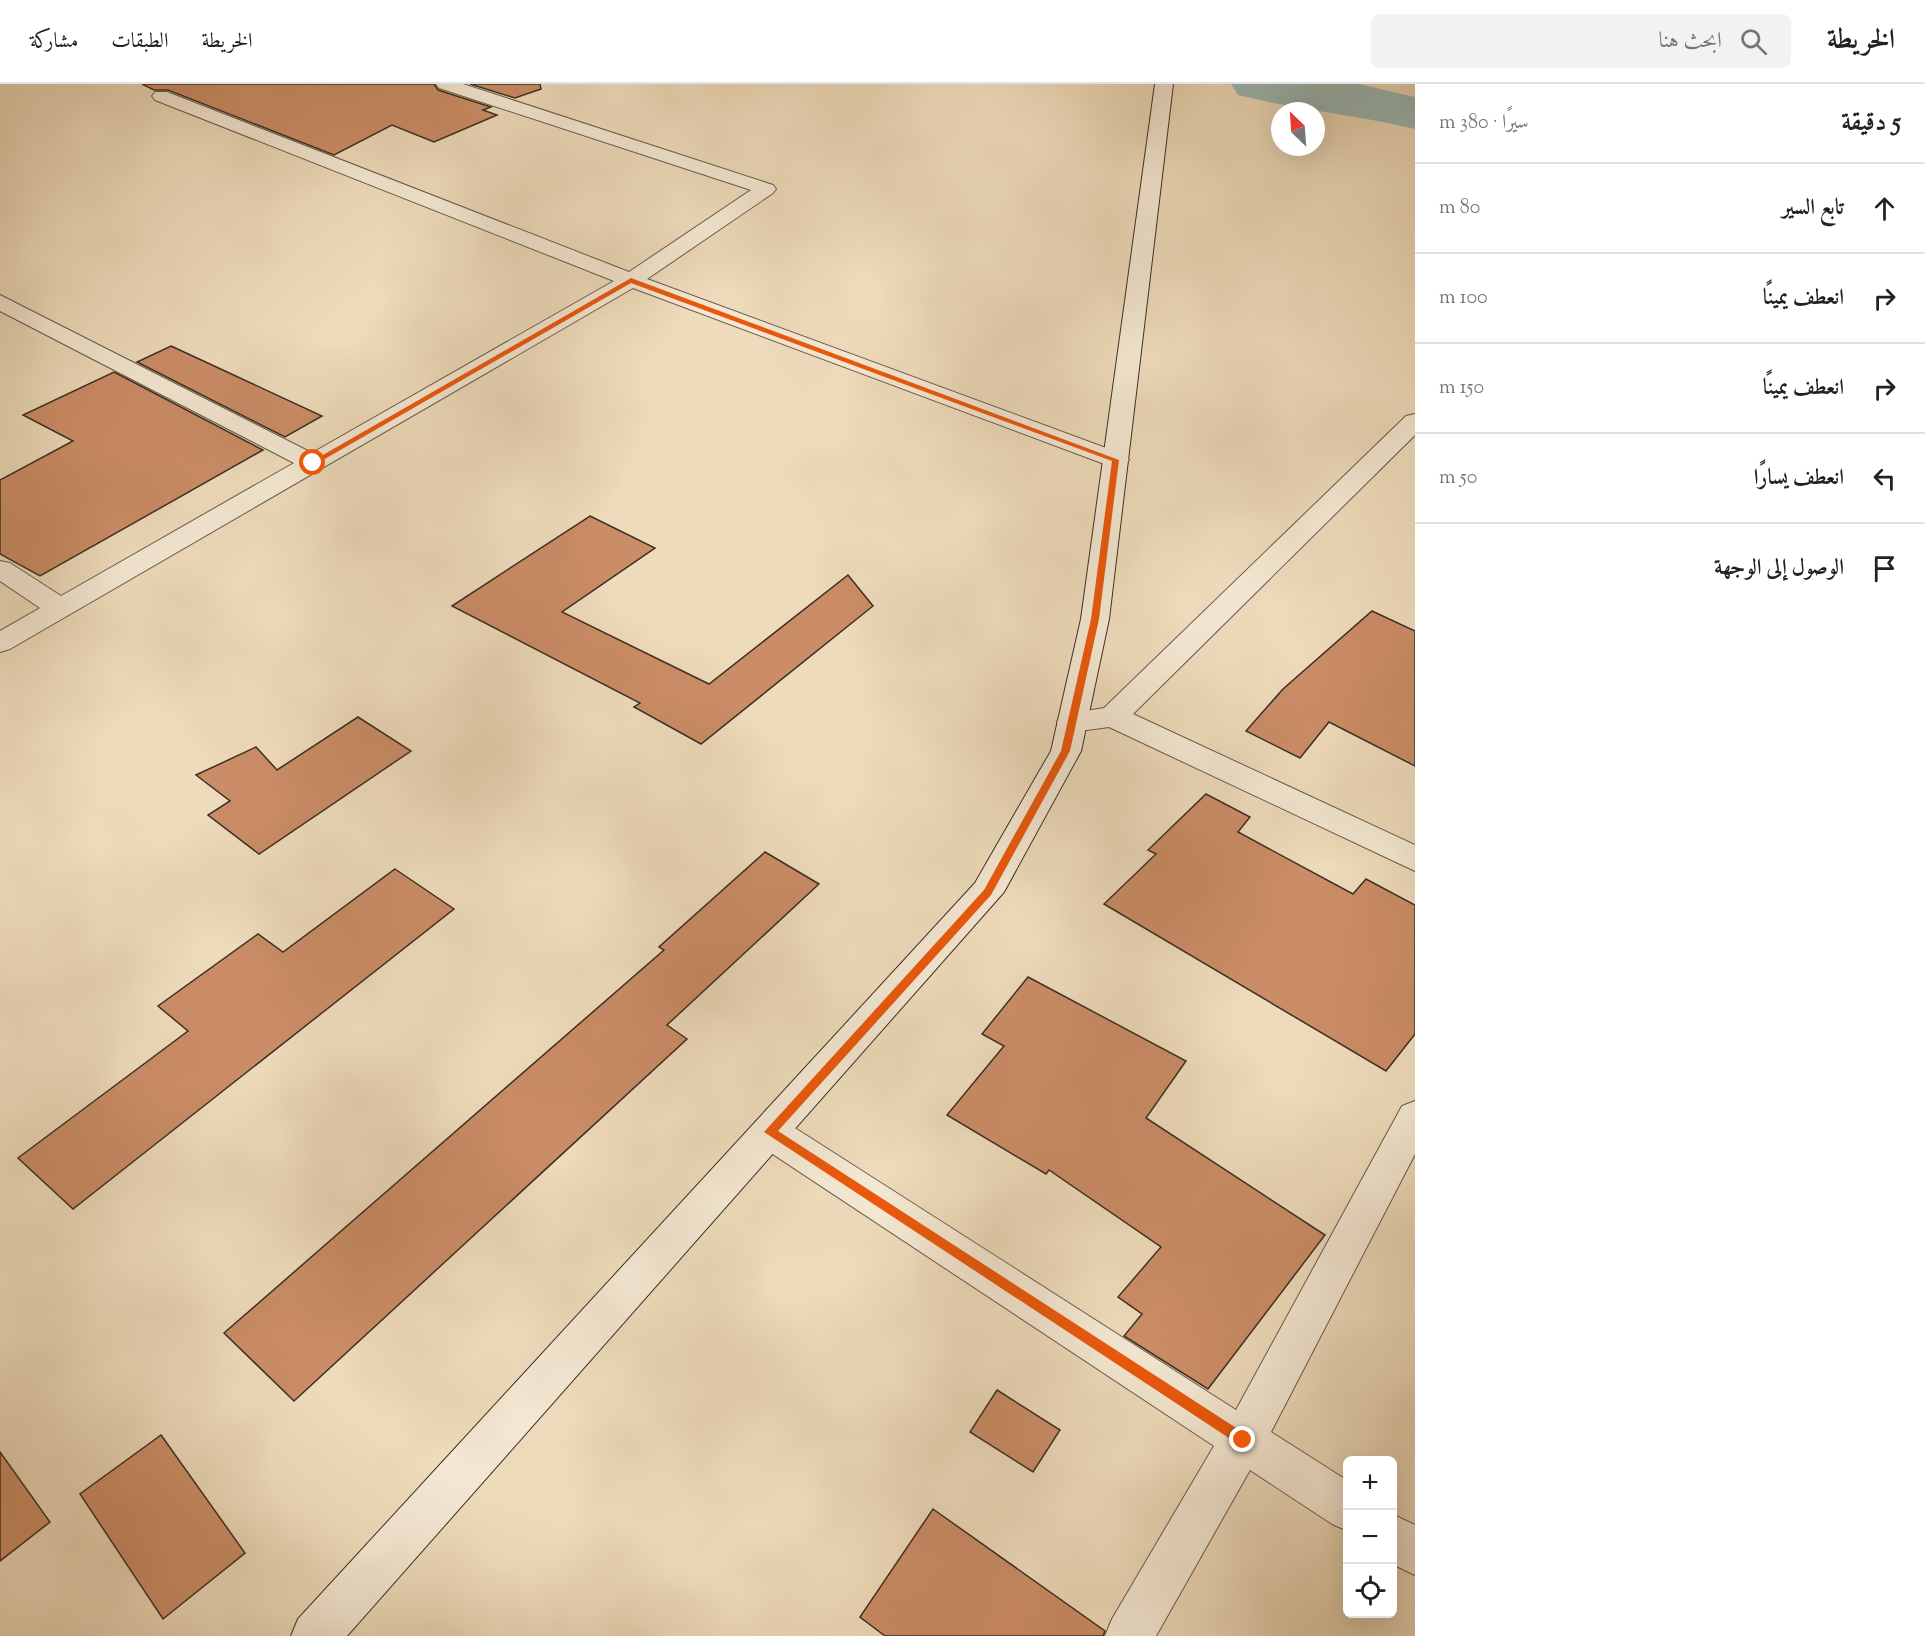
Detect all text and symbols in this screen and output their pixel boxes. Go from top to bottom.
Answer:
search box [1371,14,1791,68]
text: الخريطة [1827,21,1895,61]
icon: search [1737,25,1770,58]
text: ابحث هنا [1659,26,1722,58]
text: مشاركة [30,27,78,57]
text: الطبقات [111,27,168,57]
text: الخريطة [201,27,253,57]
north arrow [1271,102,1325,156]
text: 5 دقيقة [1841,105,1901,142]
text: سيرًا · 380 m [1439,109,1529,138]
icon: ahead [1868,192,1901,225]
text: تابع السير [1782,193,1844,225]
text: 80 m [1439,194,1480,223]
icon: right [1868,282,1901,315]
text: انعطف يمينًا [1763,283,1844,315]
text: 100 m [1439,284,1488,313]
icon: right [1868,372,1901,405]
text: انعطف يمينًا [1763,373,1844,405]
text: 150 m [1439,374,1484,403]
route start [299,449,325,475]
icon: left [1868,462,1901,495]
text: انعطف يسارًا [1754,463,1844,495]
text: 50 m [1439,464,1477,493]
icon: arrive [1868,552,1901,585]
text: الوصول إلى الوجهة [1714,553,1844,585]
route end [1229,1426,1255,1452]
map controls [1343,1456,1397,1618]
button: + [1343,1456,1397,1510]
button: − [1343,1510,1397,1564]
button: locate [1343,1564,1397,1618]

